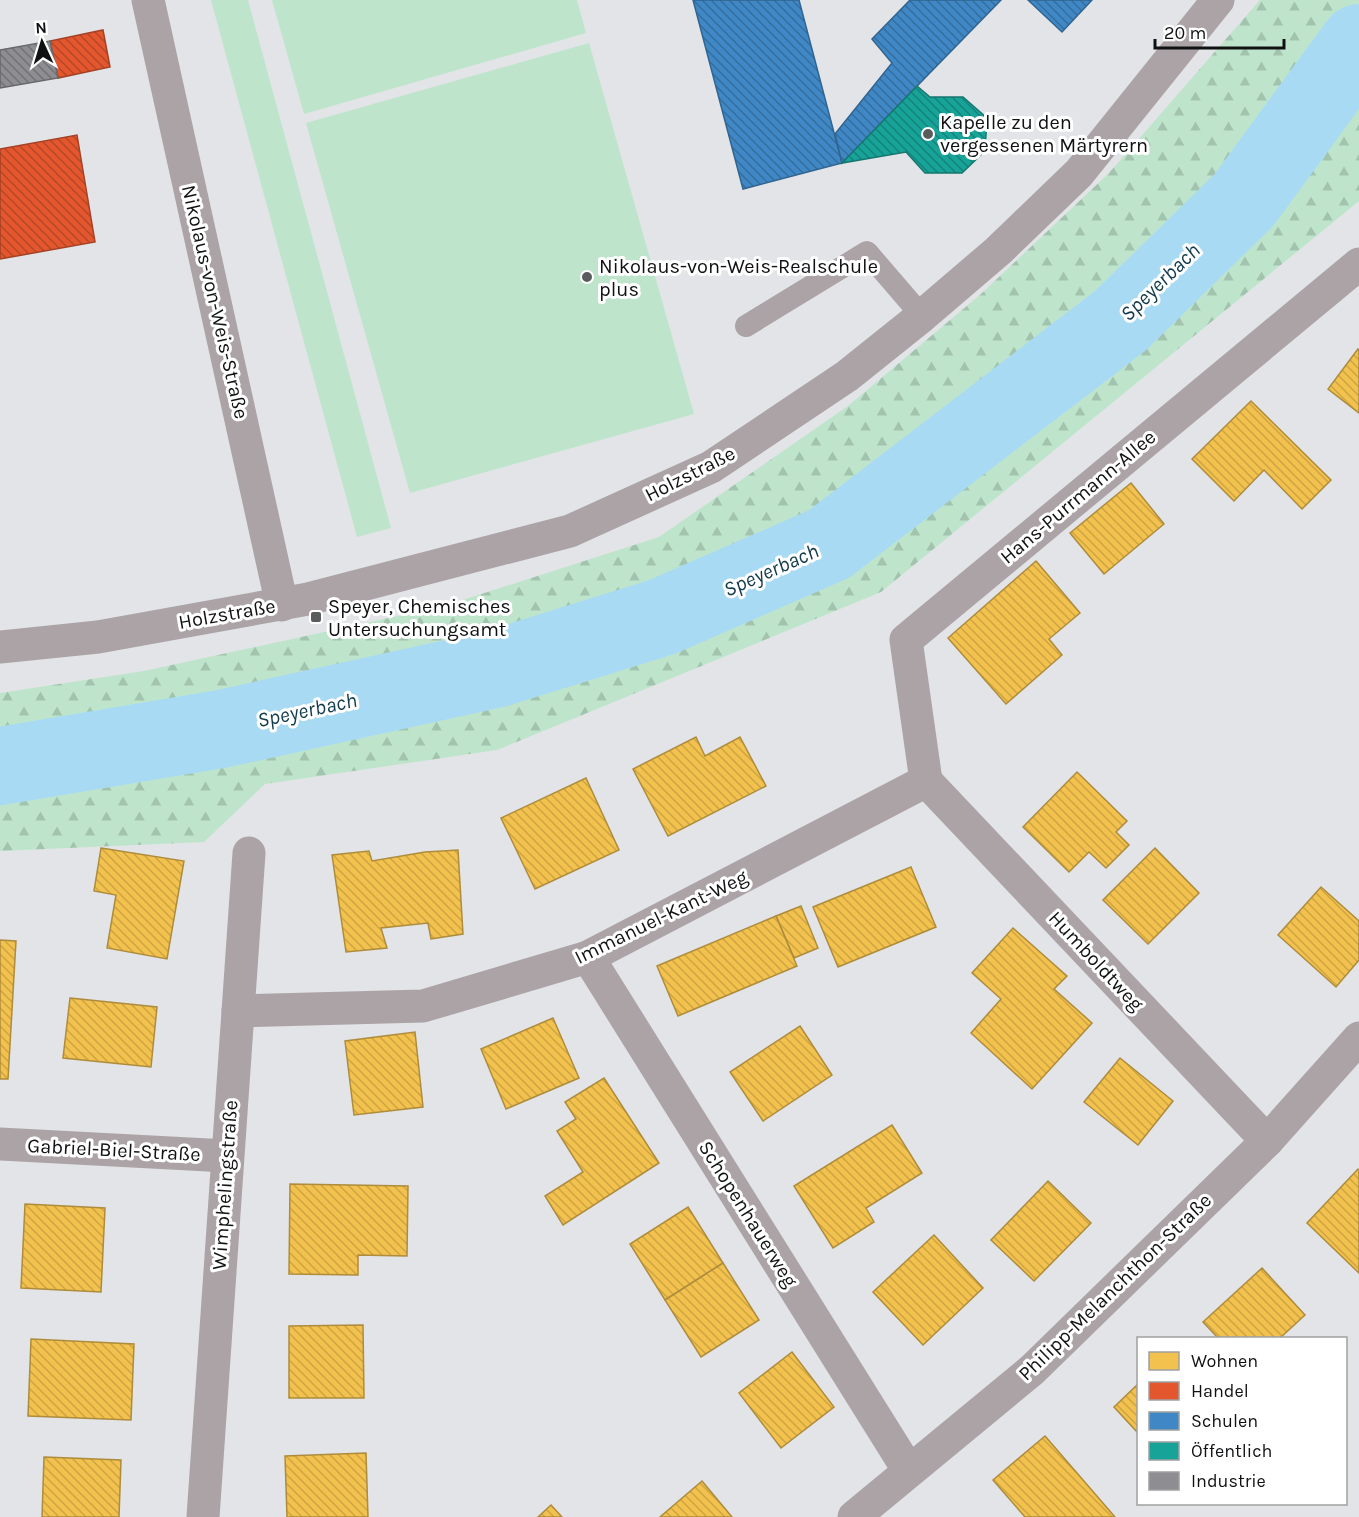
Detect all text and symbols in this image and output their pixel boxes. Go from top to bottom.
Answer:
north arrow [12,12,72,72]
scale bar [1155,12,1284,50]
text: N [35,18,47,37]
text: 20 m [1164,22,1206,44]
place label: Kapelle zu den vergessenen Märtyrern [940,111,1148,157]
marker: Kapelle zu den vergessenen Märtyrern [921,127,935,141]
street label: Nikolaus-von-Weis-Straße [177,183,253,421]
water label: Speyerbach [1115,238,1205,326]
place label: Nikolaus-von-Weis-Realschule plus [599,255,878,301]
marker: Nikolaus-von-Weis-Realschule plus [580,270,594,284]
street label: Hans-Purrmann-Allee [996,425,1160,569]
street label: Holzstraße [641,441,739,507]
water label: Speyerbach [720,538,822,602]
street label: Holzstraße [177,594,277,634]
place label: Speyer, Chemisches Untersuchungsamt [328,595,511,641]
marker: Speyer, Chemisches Untersuchungsamt [309,610,323,624]
water label: Speyerbach [255,688,359,732]
street label: Immanuel-Kant-Weg [571,865,751,969]
street label: Humboldtweg [1044,906,1148,1016]
street label: Wimphelingstraße [208,1099,242,1271]
street label: Gabriel-Biel-Straße [27,1134,201,1166]
street label: Schopenhauerweg [694,1137,802,1291]
street label: Philipp-Melanchthon-Straße [1014,1189,1216,1385]
legend [1137,1337,1347,1505]
text: Wohnen [1191,1350,1258,1372]
text: Handel [1191,1380,1249,1402]
text: Schulen [1191,1410,1258,1432]
text: Öffentlich [1191,1440,1272,1462]
text: Industrie [1191,1470,1266,1492]

